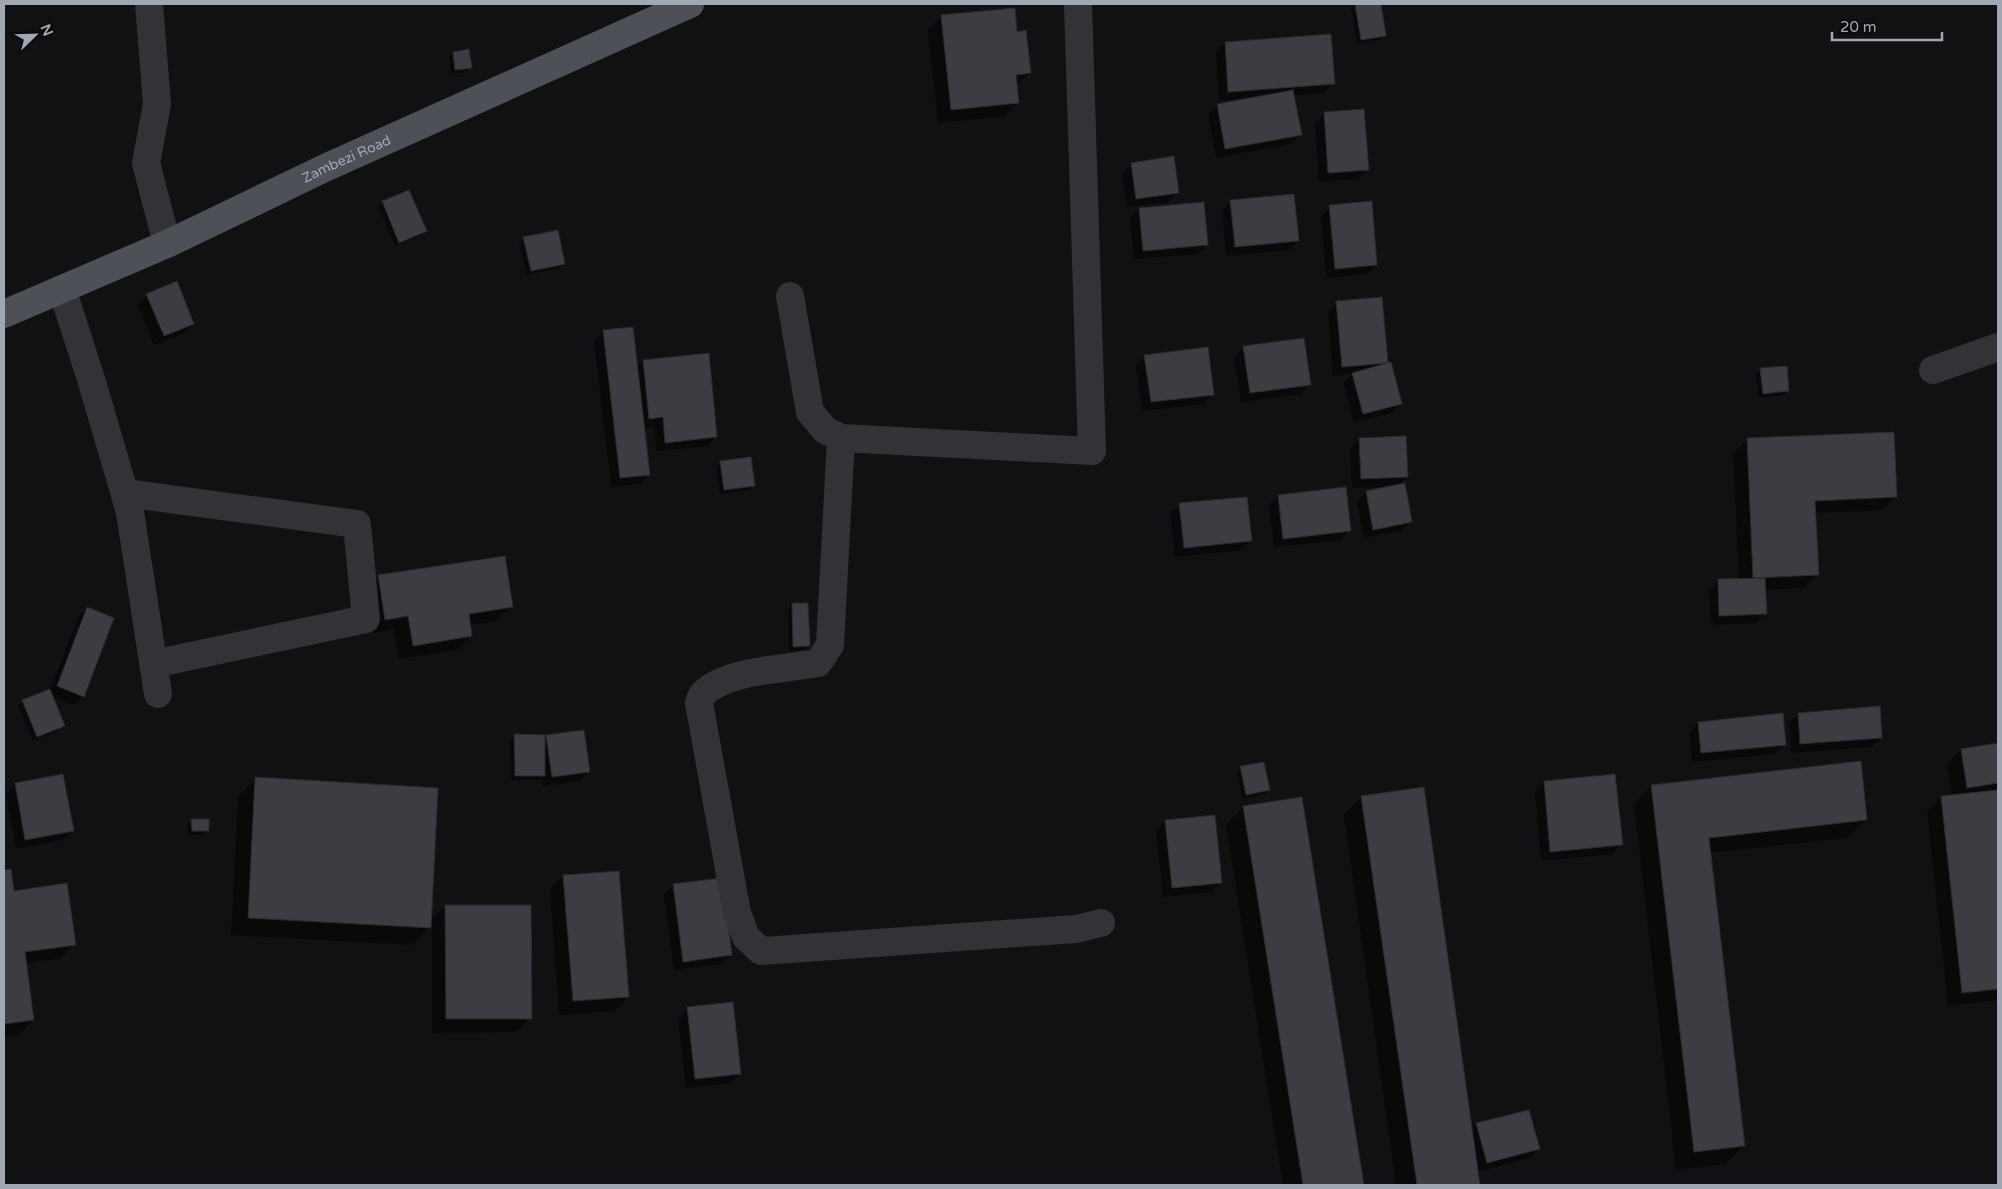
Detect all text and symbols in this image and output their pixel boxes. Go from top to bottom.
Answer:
north arrow [10,10,60,60]
scale bar [1832,10,1942,42]
text: 20 m [1840,18,1877,36]
text: N [36,22,57,39]
street label: Zambezi Road [299,131,394,187]

